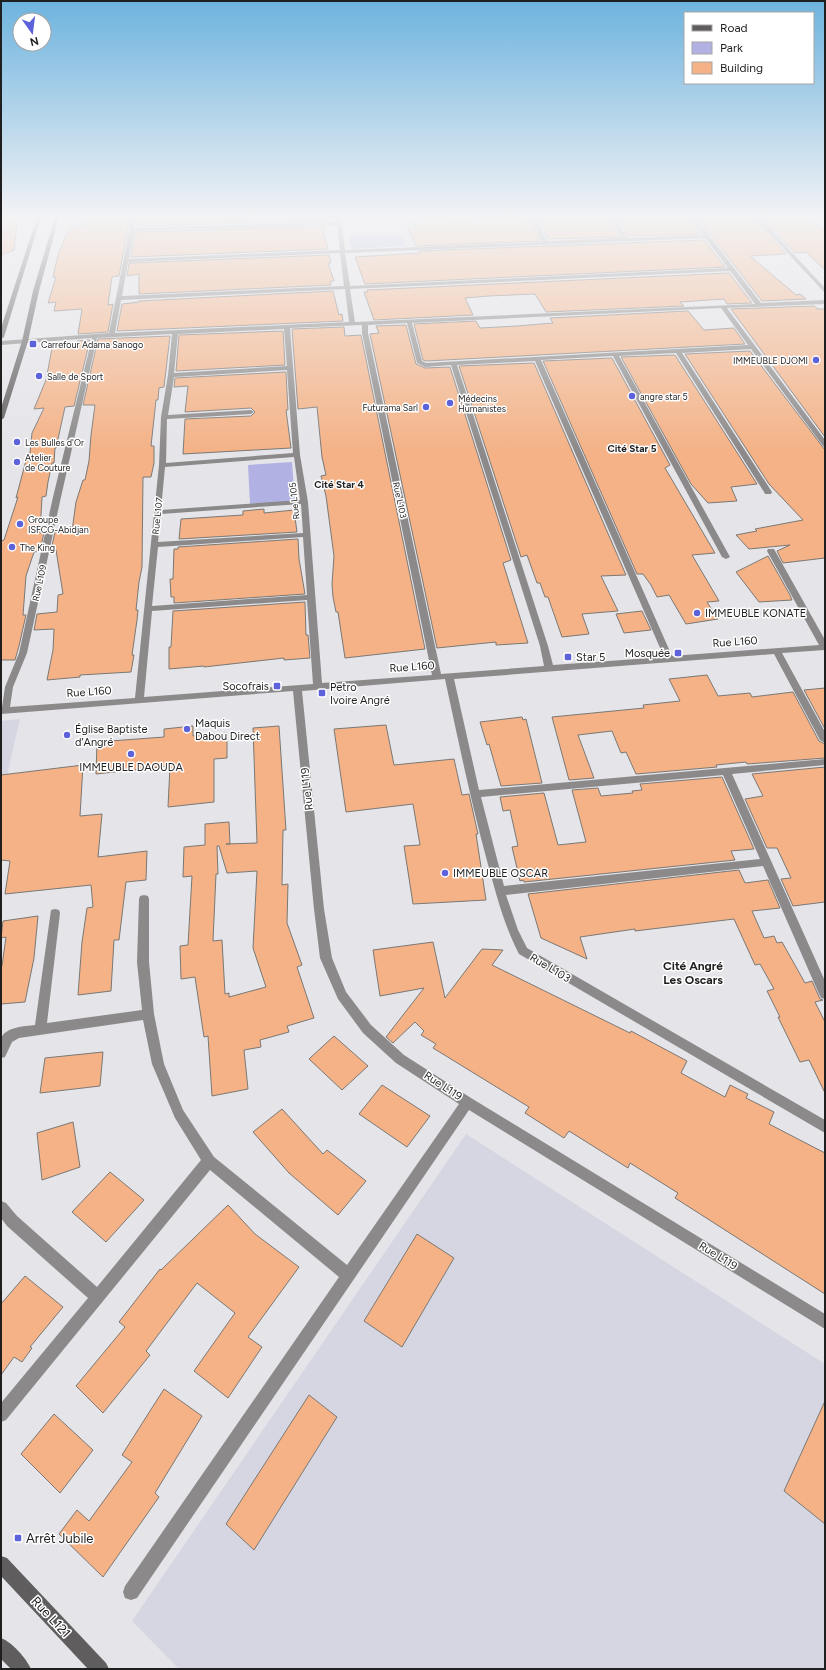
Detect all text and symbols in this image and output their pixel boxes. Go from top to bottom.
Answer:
north arrow [12,12,52,52]
legend [684,12,814,84]
text: Road [720,21,748,35]
text: N [29,34,40,49]
text: Park [720,41,743,55]
text: Building [720,61,763,75]
marker: Carrefour Adama Sanogo [28,339,38,349]
place label: Carrefour Adama Sanogo [41,339,143,350]
place label: IMMEUBLE DJOMI [733,355,808,366]
marker: IMMEUBLE DJOMI [811,355,821,365]
marker: Salle de Sport [34,371,44,381]
place label: Salle de Sport [47,371,104,382]
marker: angre star 5 [627,391,637,401]
place label: angre star 5 [640,391,688,402]
place label: Médecins Humanistes [458,393,506,414]
marker: Médecins Humanistes [445,398,455,408]
place label: Futurama Sarl [363,402,418,413]
marker: Futurama Sarl [421,402,431,412]
marker: Les Bulles d'Or [12,437,22,447]
place label: Les Bulles d'Or [25,437,84,448]
district label: Cité Star 5 [607,442,657,455]
place label: Atelier de Couture [25,452,71,473]
marker: Atelier de Couture [12,457,22,467]
district label: Cité Star 4 [314,478,364,491]
street label: Rue L103 [391,481,409,519]
street label: Rue L105 [287,482,301,520]
street label: Rue L107 [150,497,164,535]
place label: Groupe ISFCG-Abidjan [28,514,89,535]
marker: Groupe ISFCG-Abidjan [15,519,25,529]
marker: The King [7,542,17,552]
place label: The King [20,542,55,553]
street label: Rue L109 [30,564,48,602]
place label: IMMEUBLE KONATE [705,607,806,620]
marker: IMMEUBLE KONATE [692,608,702,618]
street label: Rue L160 [712,634,758,650]
place label: Mosquée [625,647,670,660]
marker: Mosquée [673,648,683,658]
place label: Star 5 [576,651,605,664]
marker: Star 5 [563,652,573,662]
street label: Rue L160 [389,659,435,675]
place label: Socofrais [222,680,269,693]
marker: Socofrais [272,681,282,691]
place label: Petro Ivoire Angré [330,681,390,707]
street label: Rue L160 [66,684,112,700]
marker: Petro Ivoire Angré [317,688,327,698]
place label: Maquis Dabou Direct [195,717,260,743]
place label: Église Baptiste d’Angré [75,723,148,749]
marker: Maquis Dabou Direct [182,724,192,734]
marker: Église Baptiste d’Angré [62,730,72,740]
marker: IMMEUBLE DAOUDA [126,749,136,759]
place label: IMMEUBLE DAOUDA [79,761,183,774]
street label: Rue L119 [298,767,316,811]
place label: IMMEUBLE OSCAR [453,867,548,880]
marker: IMMEUBLE OSCAR [440,868,450,878]
street label: Rue L103 [527,951,573,985]
district label: Cité Angré Les Oscars [663,959,723,987]
street label: Rue L119 [422,1069,464,1103]
street label: Rue L119 [696,1239,740,1273]
place label: Arrêt Jubile [26,1531,93,1546]
marker: Arrêt Jubile [13,1533,23,1543]
street label: Rue L121 [28,1593,74,1641]

